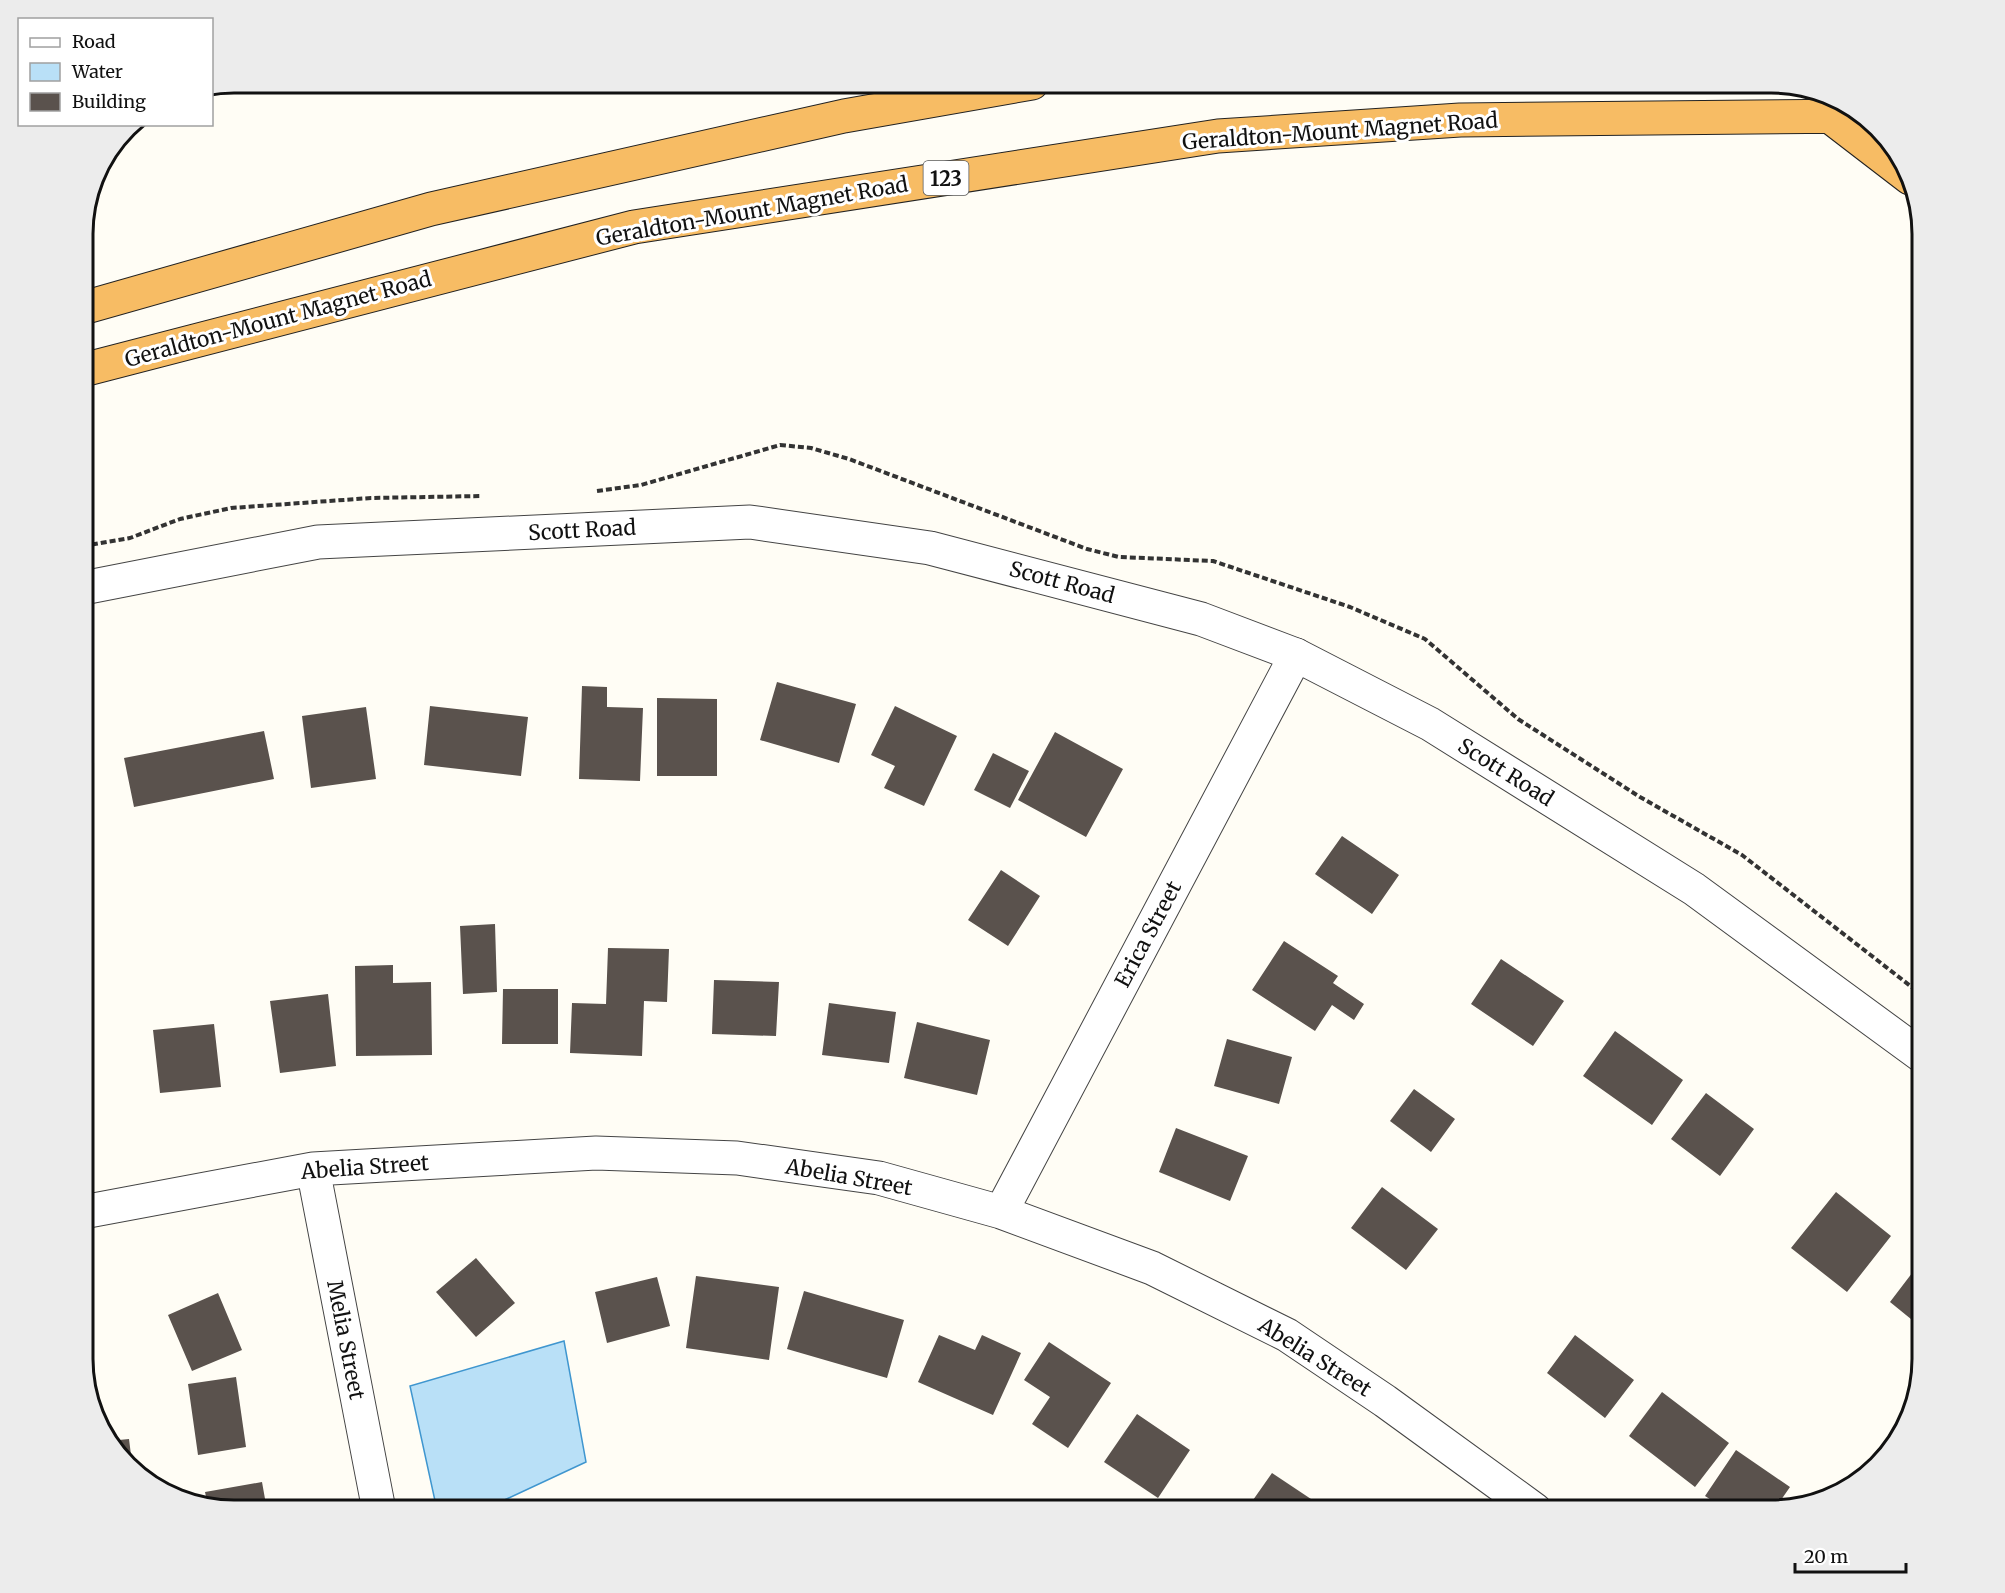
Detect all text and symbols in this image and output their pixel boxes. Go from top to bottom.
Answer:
legend [18,18,213,126]
text: Road [72,30,116,53]
text: Water [71,60,123,83]
text: Building [72,90,146,113]
street label: Geraldton-Mount Magnet Road [1181,106,1499,155]
road number: 123 [924,161,968,195]
street label: Geraldton-Mount Magnet Road [594,170,910,252]
street label: Geraldton-Mount Magnet Road [122,265,435,373]
street label: Scott Road [527,514,637,546]
street label: Scott Road [1006,555,1118,609]
street label: Scott Road [1453,732,1559,812]
street label: Erica Street [1109,876,1187,992]
street label: Abelia Street [299,1149,430,1185]
street label: Abelia Street [782,1152,915,1201]
street label: Melia Street [321,1278,371,1402]
street label: Abelia Street [1253,1311,1377,1402]
scale bar [1795,1536,1906,1574]
text: 20 m [1804,1545,1848,1568]

